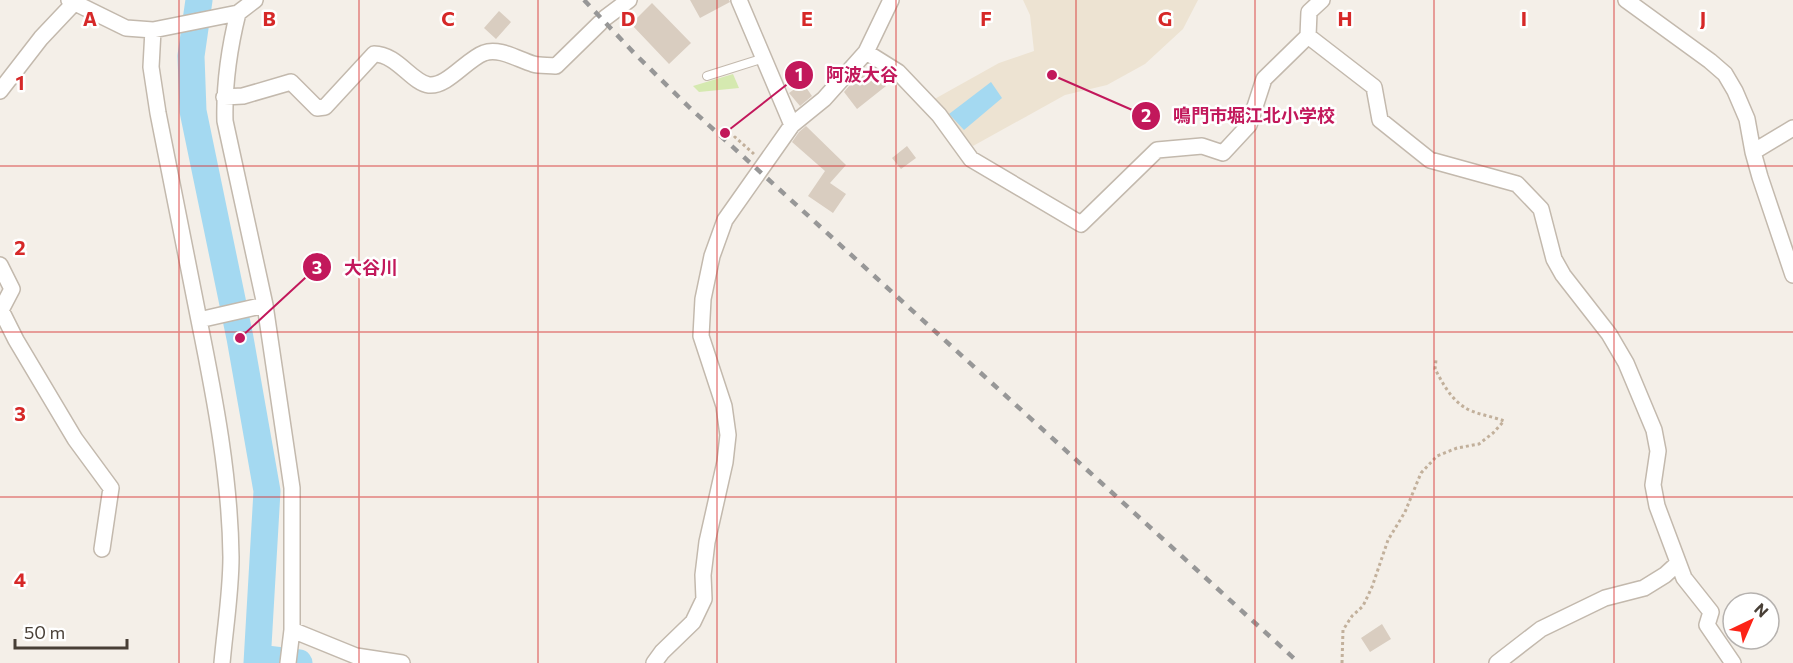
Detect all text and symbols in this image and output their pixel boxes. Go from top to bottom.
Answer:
text: A [83,6,97,30]
text: B [262,6,276,30]
text: C [441,6,455,30]
text: D [621,6,635,30]
text: E [801,6,813,30]
text: F [980,6,992,30]
text: G [1158,6,1172,30]
text: H [1338,6,1353,30]
text: I [1521,6,1527,30]
text: J [1700,6,1706,30]
callout: 阿波大谷 [784,57,910,93]
text: 1 [795,63,803,85]
text: 阿波大谷 [826,63,898,85]
text: 1 [15,70,25,94]
callout: 鳴門市堀江北小学校 [1131,98,1347,134]
text: 2 [1141,104,1151,126]
text: 鳴門市堀江北小学校 [1173,104,1335,126]
text: 2 [14,235,26,259]
callout: 大谷川 [302,249,410,285]
text: 3 [312,256,322,278]
text: 大谷川 [344,256,398,278]
text: 3 [14,401,26,425]
text: 4 [14,567,26,591]
north arrow [1721,591,1781,651]
text: N [1751,599,1773,621]
scale bar [15,612,128,650]
text: 50 m [24,621,65,643]

